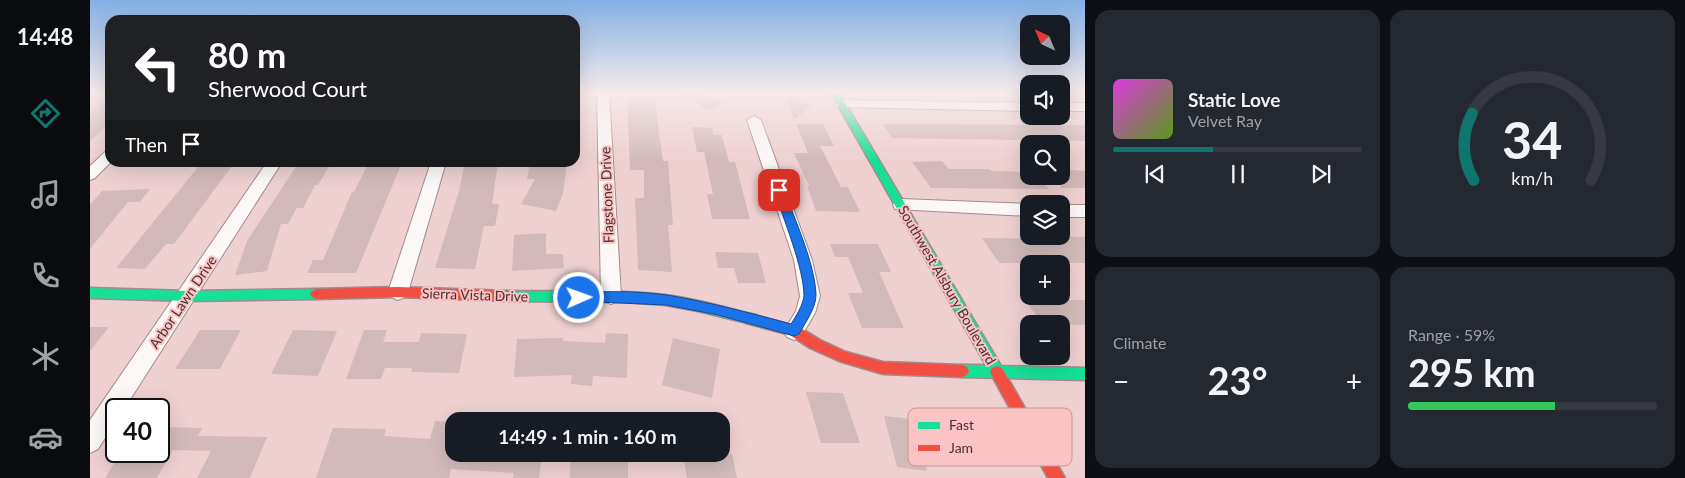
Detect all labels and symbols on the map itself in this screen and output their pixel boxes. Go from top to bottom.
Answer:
north arrow [1020,15,1070,65]
street label: Flagstone Drive [596,147,617,244]
pin [758,169,800,211]
street label: Southwest Alsbury Boulevard [895,202,1000,367]
street label: Arbor Lawn Drive [145,252,220,351]
position arrow [552,271,604,323]
street label: Sierra Vista Drive [422,284,528,305]
speed limit sign: 40 [105,398,170,463]
legend [908,408,1072,466]
text: Fast [949,416,974,433]
text: Jam [949,439,973,456]

